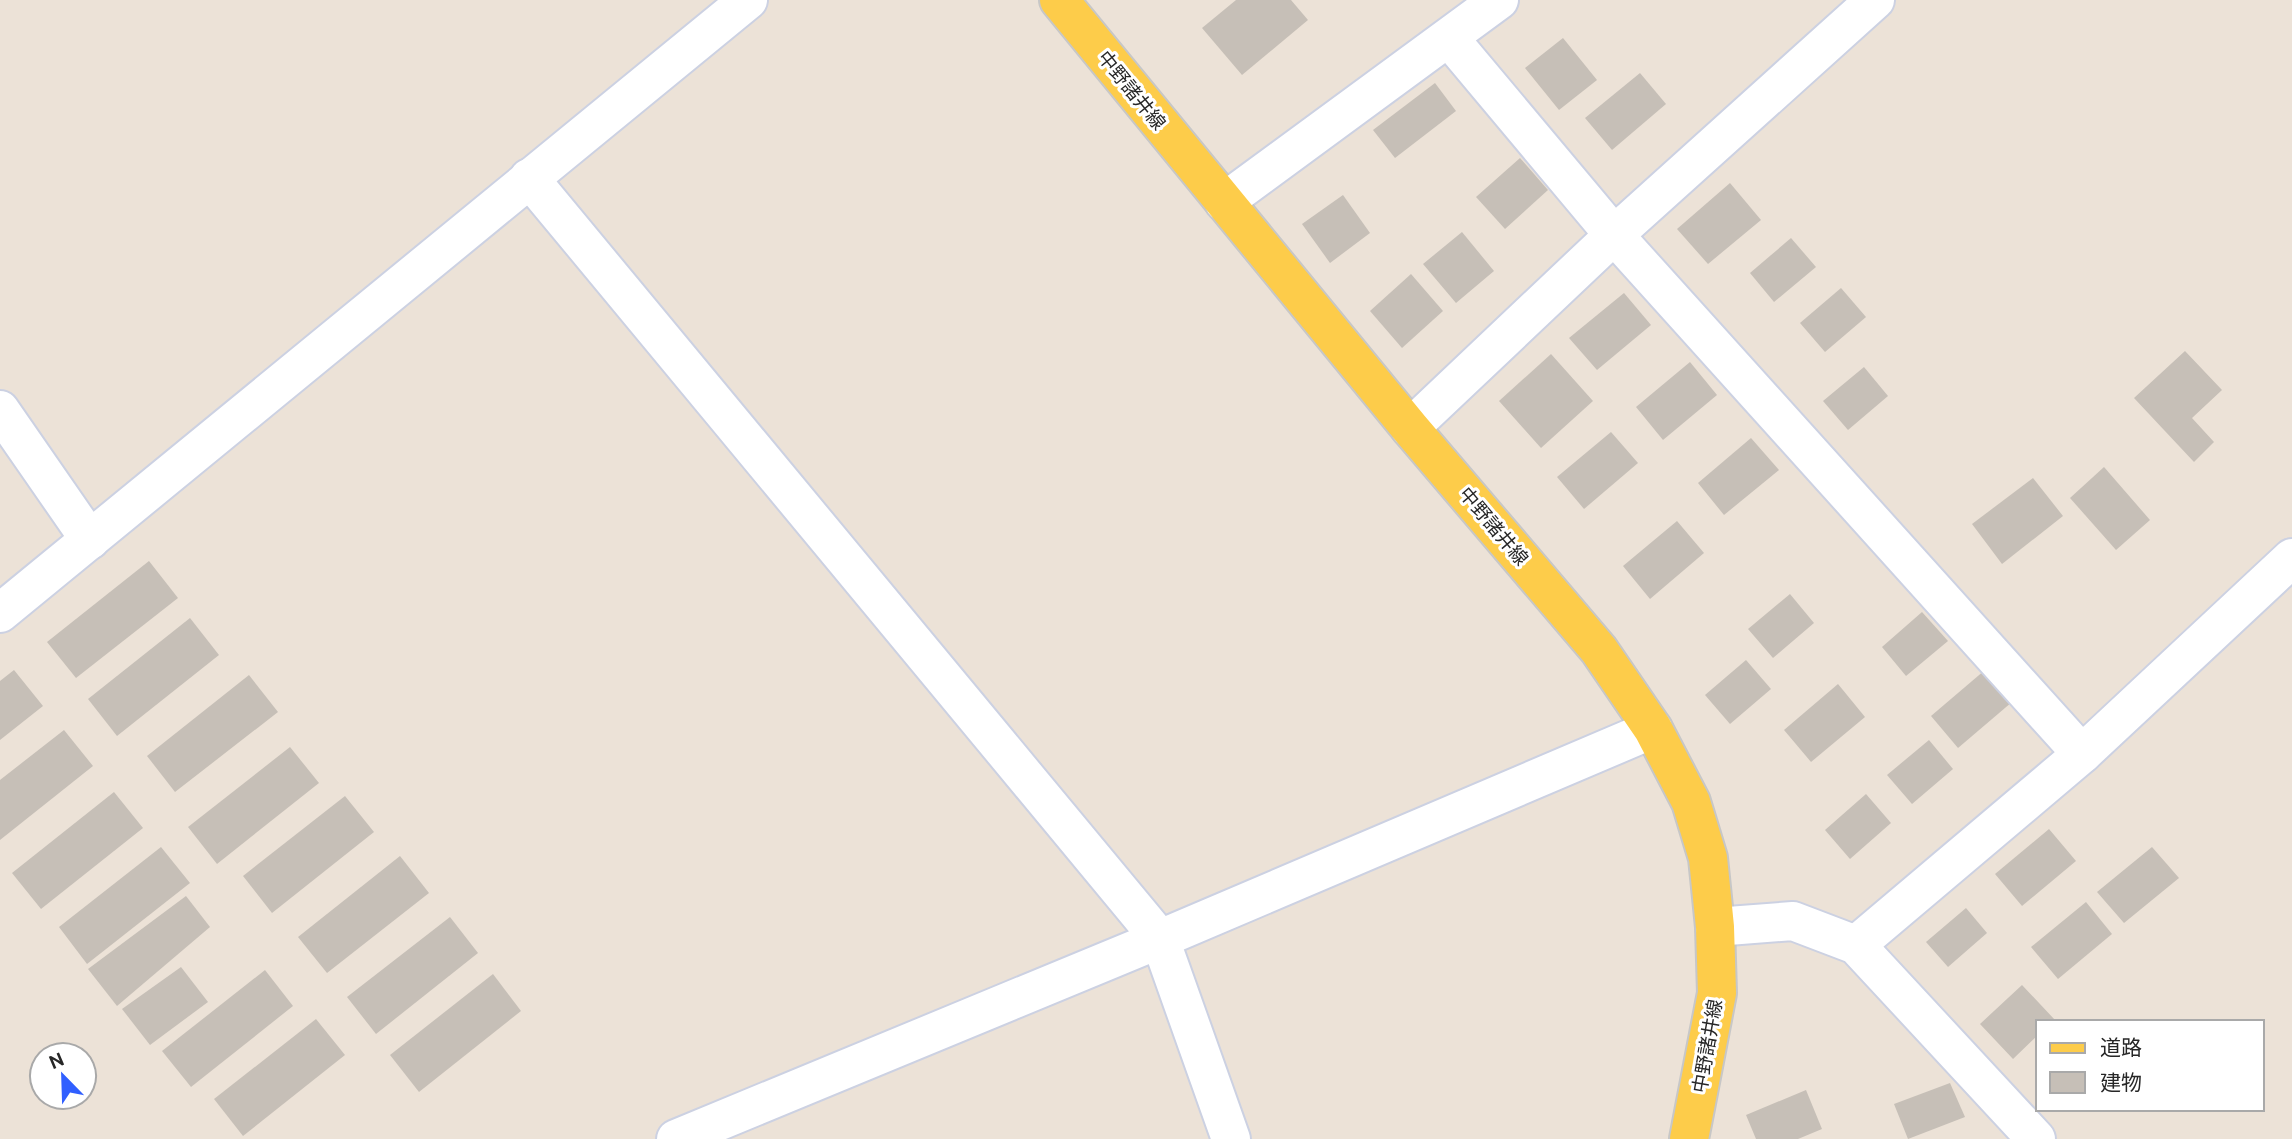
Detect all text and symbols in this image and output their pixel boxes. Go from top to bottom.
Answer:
street label: 中野諸井線 [1094,46,1170,134]
street label: 中野諸井線 [1455,483,1533,569]
street label: 中野諸井線 [1688,997,1726,1095]
legend [2036,1020,2264,1111]
text: 道路 [2100,1035,2142,1059]
north arrow [28,1041,98,1111]
text: N [46,1047,67,1073]
text: 建物 [2100,1070,2142,1094]

